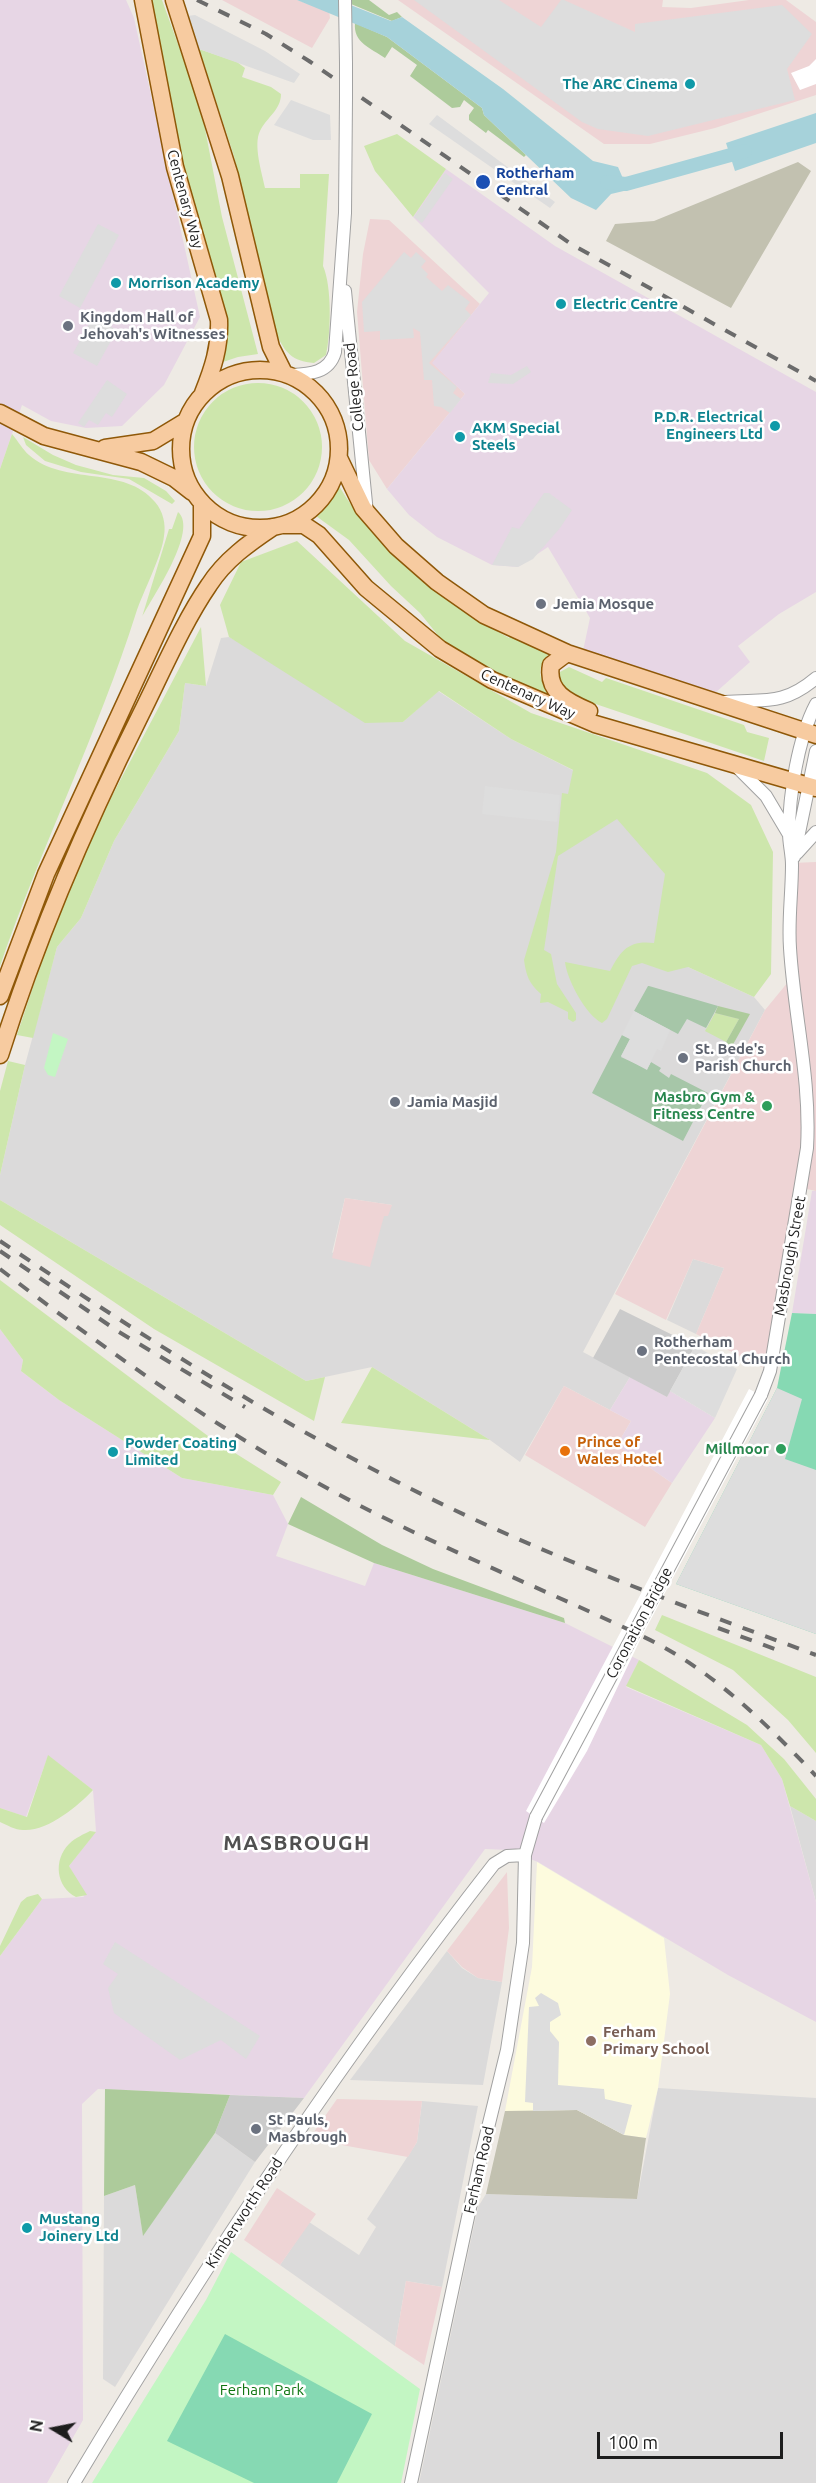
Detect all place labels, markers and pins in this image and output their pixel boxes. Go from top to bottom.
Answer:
place label: The ARC Cinema [562,75,678,93]
marker: The ARC Cinema [683,77,697,91]
place label: Rotherham Central [496,164,574,199]
marker: Rotherham Central [474,173,492,191]
place label: Morrison Academy [128,274,259,292]
marker: Morrison Academy [109,276,123,290]
place label: Electric Centre [573,295,678,313]
marker: Electric Centre [554,297,568,311]
place label: Kingdom Hall of Jehovah's Witnesses [80,308,226,343]
marker: Kingdom Hall of Jehovah's Witnesses [61,319,75,333]
place label: P.D.R. Electrical Engineers Ltd [654,408,763,443]
place label: AKM Special Steels [472,419,560,454]
marker: P.D.R. Electrical Engineers Ltd [768,419,782,433]
marker: AKM Special Steels [453,430,467,444]
place label: Jemia Mosque [553,595,654,613]
marker: Jemia Mosque [534,597,548,611]
place label: St. Bede's Parish Church [695,1040,791,1075]
marker: St. Bede's Parish Church [676,1051,690,1065]
place label: Masbro Gym & Fitness Centre [653,1088,755,1123]
place label: Jamia Masjid [407,1093,498,1111]
marker: Jamia Masjid [388,1095,402,1109]
marker: Masbro Gym & Fitness Centre [760,1099,774,1113]
place label: Rotherham Pentecostal Church [654,1333,791,1368]
marker: Rotherham Pentecostal Church [635,1344,649,1358]
place label: Prince of Wales Hotel [577,1433,662,1468]
place label: Powder Coating Limited [125,1434,237,1469]
place label: Millmoor [705,1440,769,1458]
marker: Millmoor [774,1442,788,1456]
marker: Prince of Wales Hotel [558,1444,572,1458]
marker: Powder Coating Limited [106,1445,120,1459]
place label: Ferham Primary School [603,2023,709,2058]
marker: Ferham Primary School [584,2034,598,2048]
place label: St Pauls, Masbrough [268,2111,347,2146]
marker: St Pauls, Masbrough [249,2122,263,2136]
place label: Mustang Joinery Ltd [39,2210,119,2245]
marker: Mustang Joinery Ltd [20,2221,34,2235]

